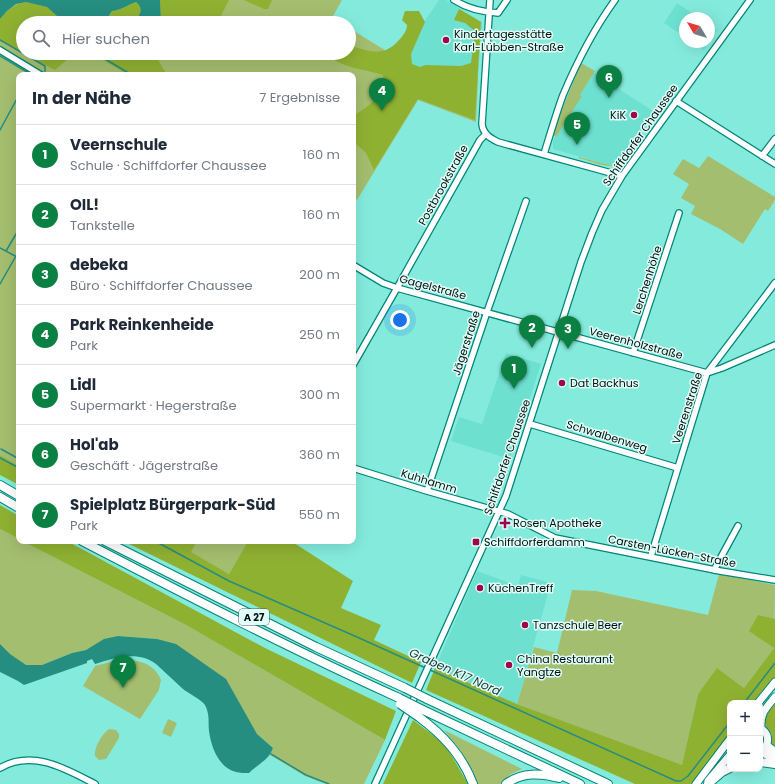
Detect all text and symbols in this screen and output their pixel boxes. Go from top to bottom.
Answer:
north arrow [679,12,715,48]
search box [16,16,356,60]
place label: Kindertagesstätte Karl-Lübben-Straße [454,26,564,55]
icon: search [30,27,52,49]
text: Hier suchen [62,28,150,49]
marker: Kindertagesstätte Karl-Lübben-Straße [441,35,451,45]
pin: 6 [596,65,622,98]
pin: 4 [369,78,395,111]
street label: Schiffdorfer Chaussee [599,81,681,189]
text: In der Nähe [32,86,131,110]
text: 7 Ergebnisse [259,88,340,107]
place label: KiK [610,107,626,123]
marker: KiK [629,110,639,120]
pin: 5 [564,112,590,145]
text: Veernschule [70,134,167,155]
street label: Postbrookstraße [414,142,472,228]
text: 1 [43,145,47,164]
text: 160 m [303,145,340,164]
text: Schule · Schiffdorfer Chaussee [70,156,266,175]
text: OIL! [70,194,99,215]
text: 2 [41,205,49,224]
text: 160 m [303,205,340,224]
text: Tankstelle [70,216,135,235]
street label: Lerchenhöhe [628,244,666,316]
text: debeka [70,254,128,275]
text: 3 [41,265,49,284]
text: 200 m [299,265,340,284]
street label: Gagelstraße [398,270,468,304]
text: Büro · Schiffdorfer Chaussee [70,276,253,295]
street label: Jägerstraße [448,308,484,377]
your location [390,310,410,330]
text: Park Reinkenheide [70,314,214,335]
pin: 2 [519,315,545,348]
pin: 3 [555,316,581,349]
street label: Veerenholzstraße [587,323,685,363]
text: 4 [41,325,49,344]
text: 250 m [299,325,340,344]
text: Park [70,336,98,355]
pin: 1 [501,356,527,389]
street label: Veerenstraße [668,370,706,446]
text: Lidl [70,374,96,395]
place label: Dat Backhus [570,375,639,391]
marker: Dat Backhus [557,378,567,388]
text: 5 [41,385,49,404]
text: 300 m [299,385,340,404]
text: Supermarkt · Hegerstraße [70,396,237,415]
street label: Schiffdorfer Chaussee [480,397,534,517]
street label: Schwalbenweg [565,416,649,456]
text: Hol'ab [70,434,119,455]
text: 6 [41,445,49,464]
text: 360 m [299,445,340,464]
text: Geschäft · Jägerstraße [70,456,218,475]
street label: Kuhhamm [399,465,459,497]
text: Spielplatz Bürgerpark-Süd [70,494,276,515]
text: 7 [42,505,48,524]
text: 550 m [299,505,340,524]
place label: Rosen Apotheke [513,515,602,531]
text: Park [70,516,98,535]
marker: Rosen Apotheke [500,518,510,528]
street label: Carsten-Lücken-Straße [607,531,738,571]
place label: Schiffdorferdamm [484,534,585,550]
marker: Schiffdorferdamm [471,537,481,547]
place label: KüchenTreff [488,580,554,596]
marker: KüchenTreff [475,583,485,593]
road number: A 27 [239,609,269,625]
place label: Tanzschule Beer [533,617,622,633]
marker: Tanzschule Beer [520,620,530,630]
water label: Graben K17 Nord [407,644,505,700]
place label: China Restaurant Yangtze [517,651,613,680]
pin: 7 [110,655,136,688]
marker: China Restaurant Yangtze [504,660,514,670]
map controls [727,700,763,772]
button: + [727,700,763,736]
button: − [727,736,763,772]

